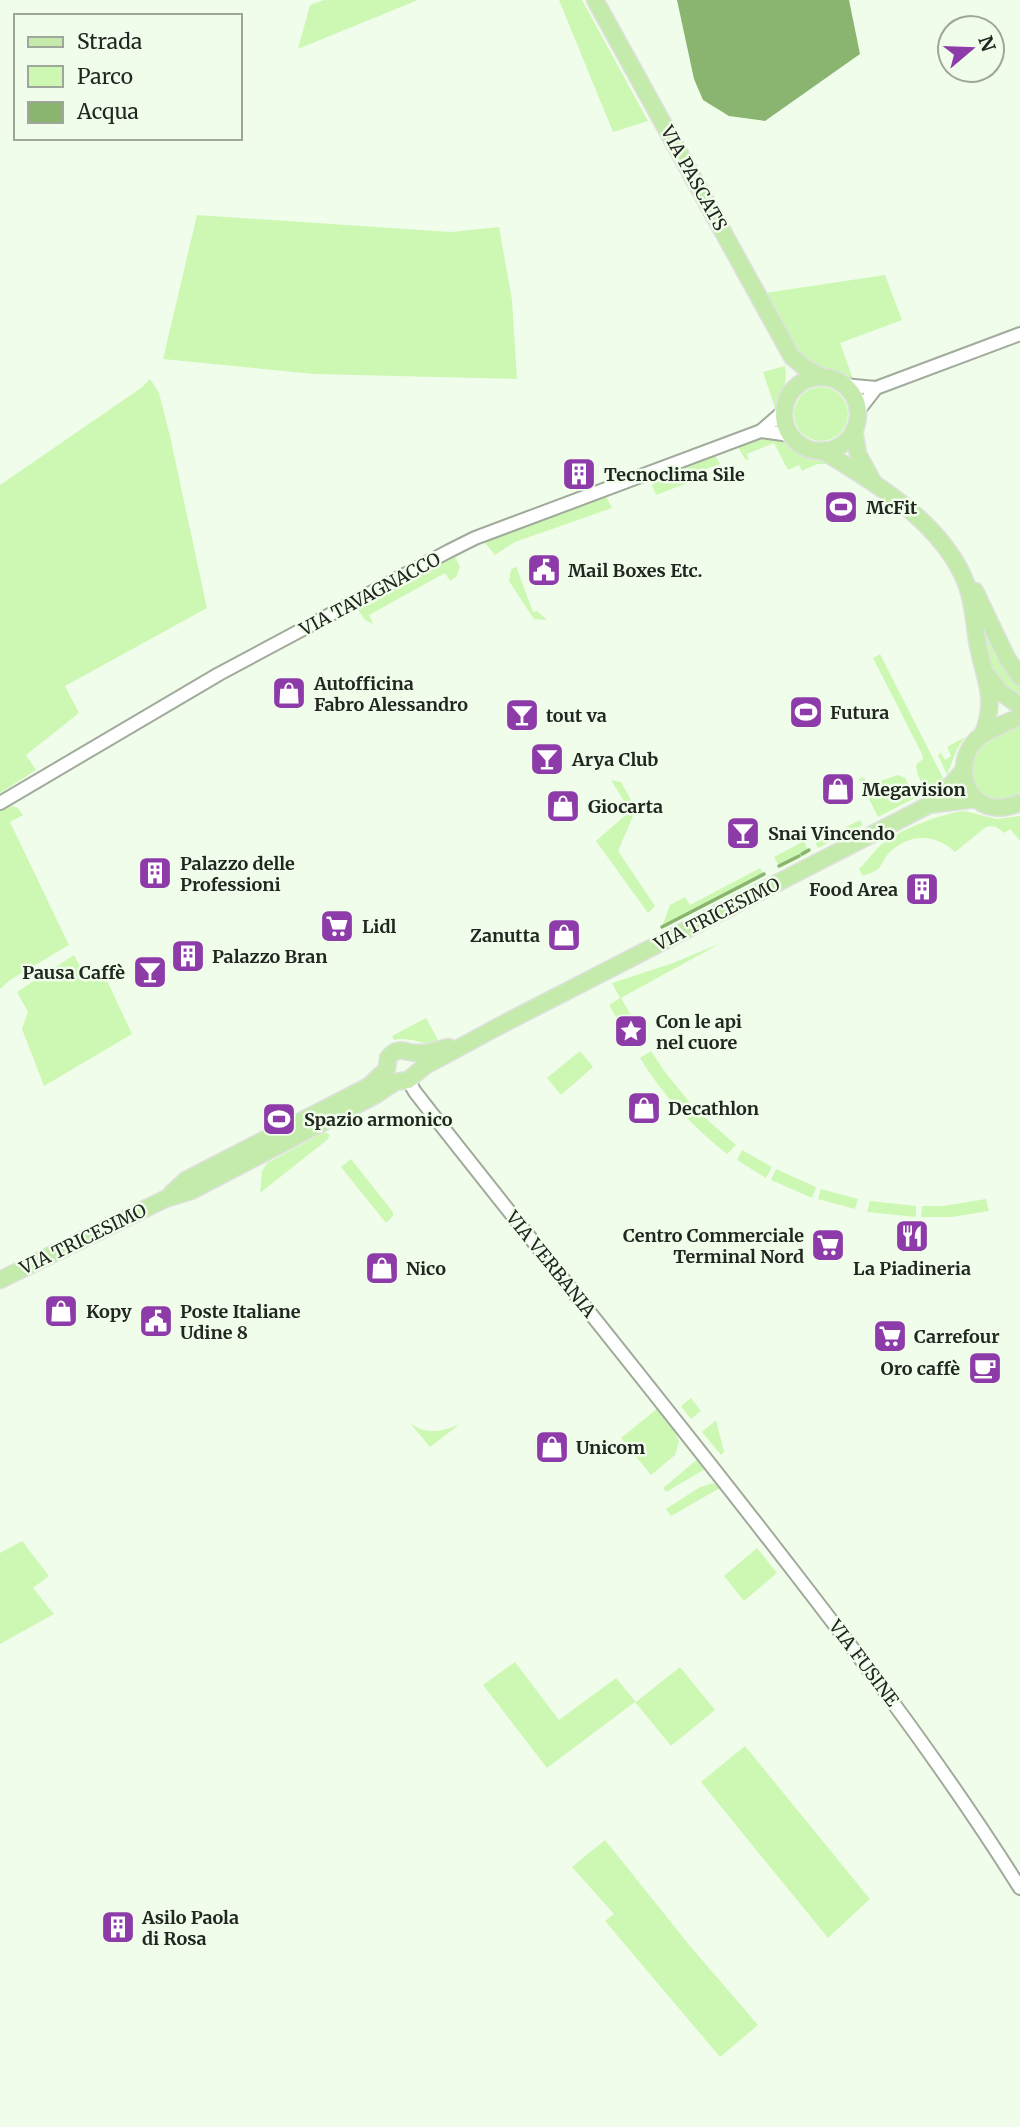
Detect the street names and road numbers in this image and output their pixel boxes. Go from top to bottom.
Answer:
street label: VIA PASCATS [655,121,732,235]
street label: VIA TAVAGNACCO [295,547,444,641]
street label: VIA TRICESIMO [649,872,784,956]
street label: VIA TRICESIMO [15,1198,150,1280]
street label: VIA VERBANIA [500,1205,601,1322]
street label: VIA FUSINE [823,1614,904,1711]

